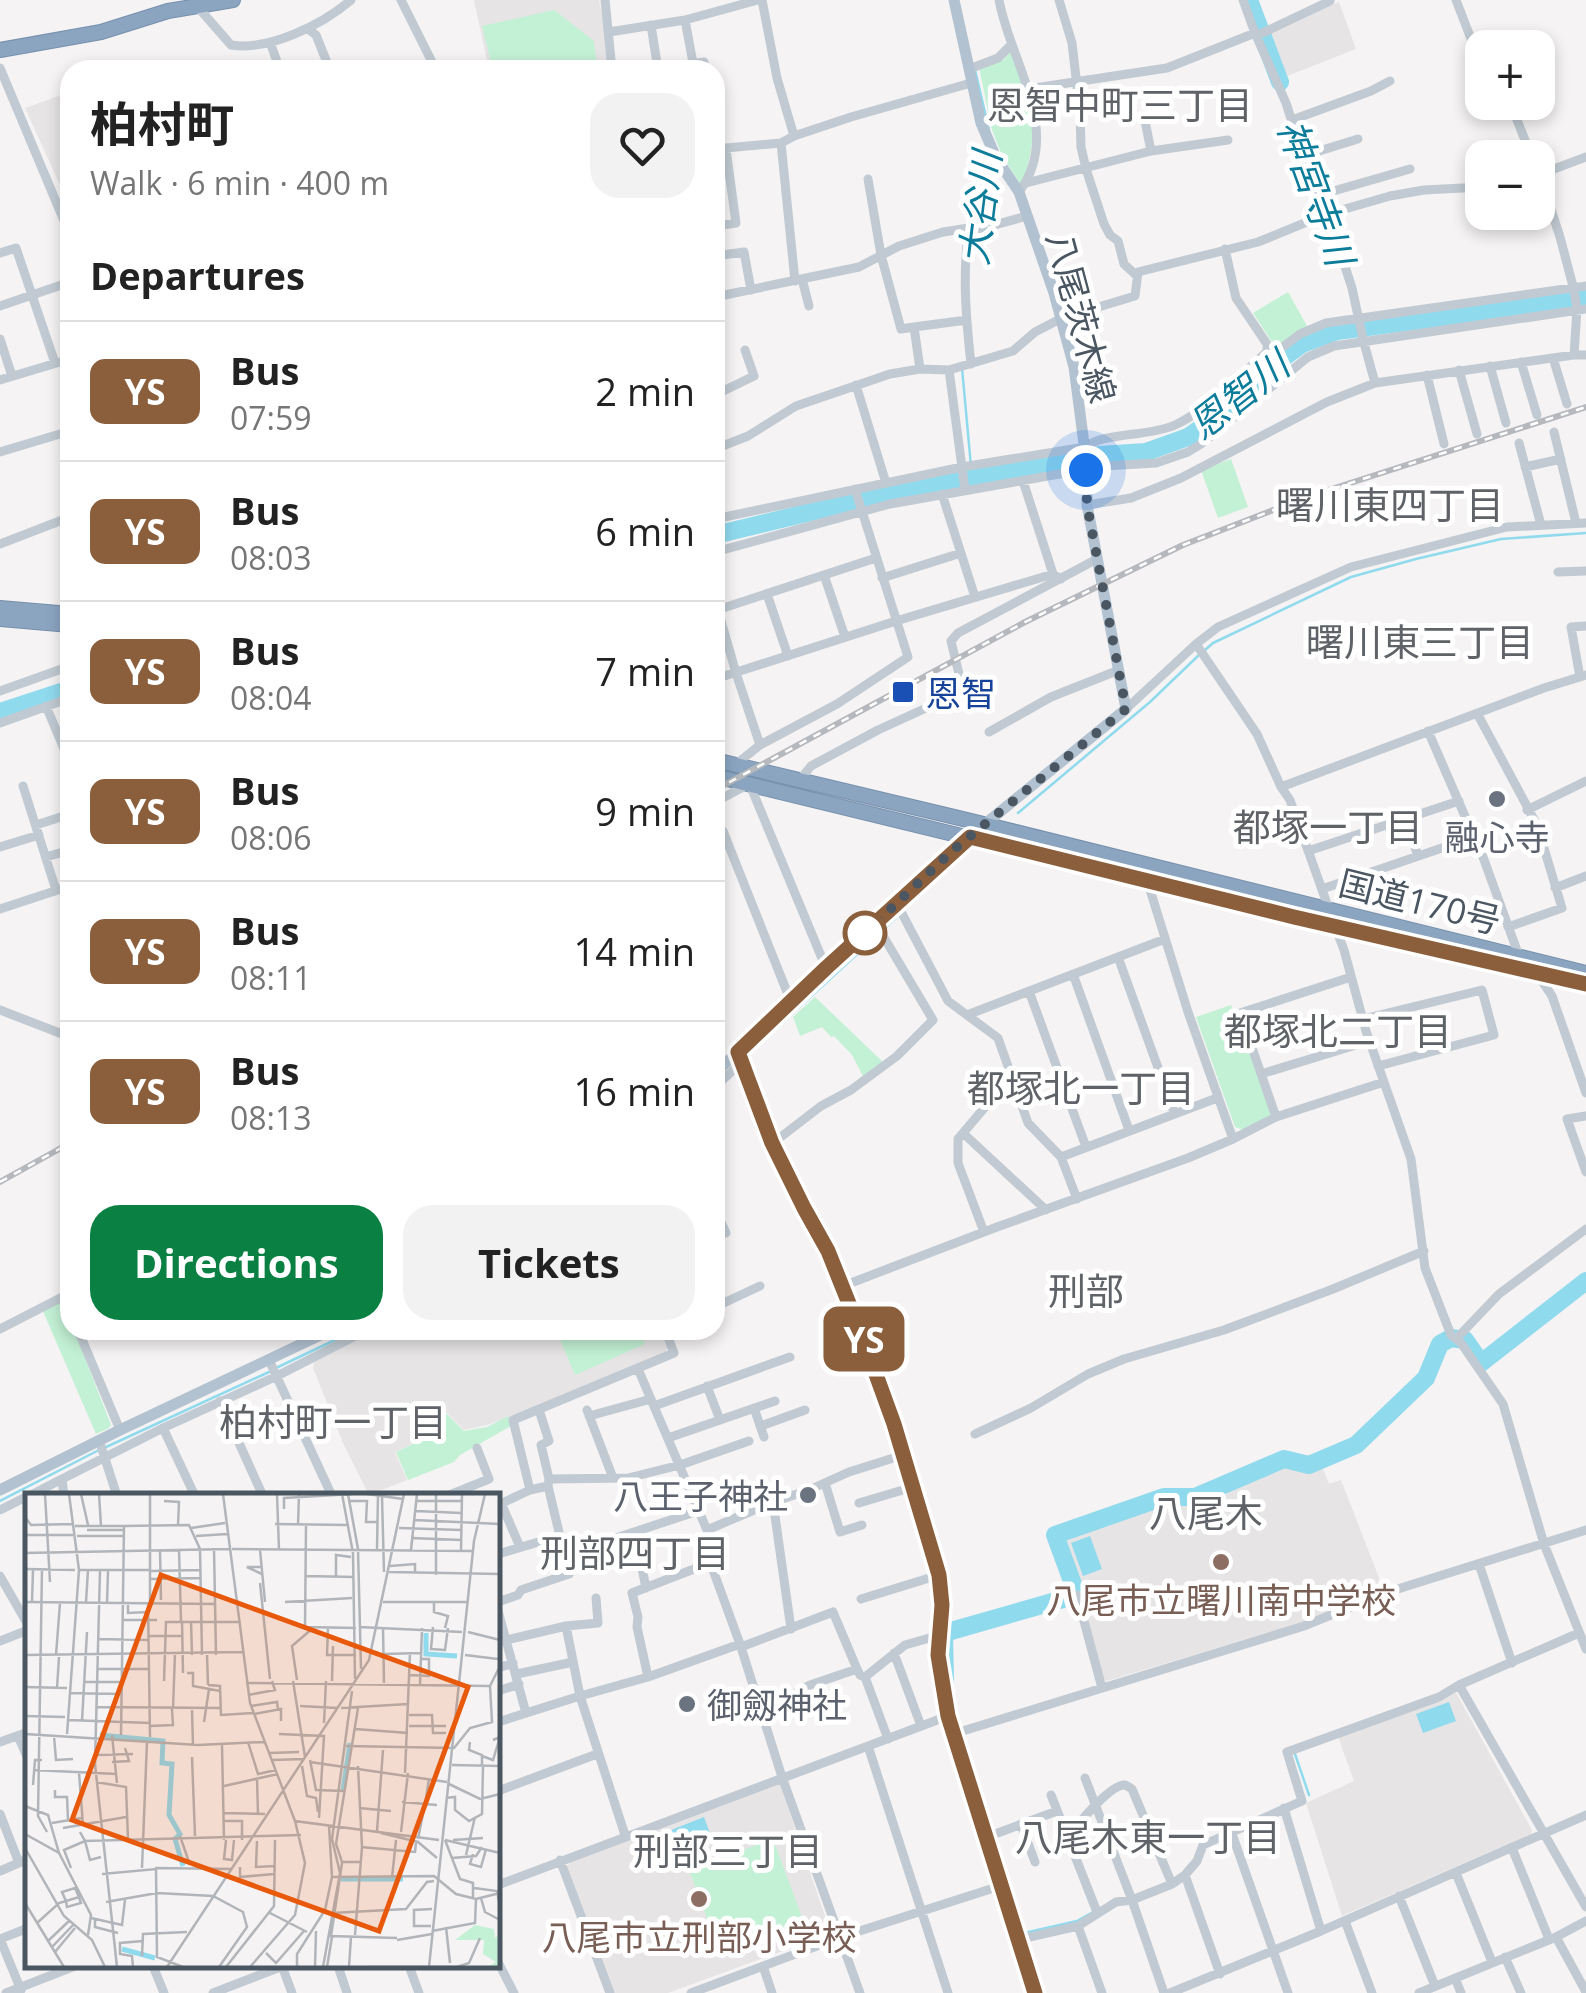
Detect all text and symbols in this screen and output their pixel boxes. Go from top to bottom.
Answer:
map controls [1465,30,1555,230]
button: + [1465,30,1555,120]
district label: 恩智中町三丁目 [987,78,1253,130]
text: 柏村町 [90,91,234,156]
button: heart [590,93,695,198]
water label: 神宮寺川 [1267,112,1369,276]
button: − [1465,140,1555,230]
water label: 大谷川 [946,144,1012,268]
text: Walk · 6 min · 400 m [90,161,389,204]
street label: 八尾茨木線 [1037,226,1127,408]
text: Departures [90,249,305,301]
water label: 恩智川 [1177,336,1302,450]
text: Bus [230,344,299,396]
text: 2 min [595,365,695,417]
text: YS [124,368,166,415]
text: 07:59 [230,396,312,439]
your location [1061,445,1111,495]
district label: 曙川東四丁目 [1276,478,1504,530]
text: Bus [230,484,299,536]
text: 6 min [595,505,695,557]
text: YS [124,508,166,555]
text: 08:03 [230,536,312,579]
district label: 曙川東三丁目 [1306,615,1534,667]
text: Bus [230,624,299,676]
text: 7 min [595,645,695,697]
text: YS [124,648,166,695]
place label: 恩智 [926,669,996,716]
text: 08:04 [230,676,312,719]
marker: 恩智 [890,679,916,705]
text: Bus [230,764,299,816]
text: 9 min [595,785,695,837]
text: YS [124,788,166,835]
marker: 融心寺 [1486,788,1508,810]
district label: 都塚一丁目 [1233,800,1423,852]
place label: 融心寺 [1444,813,1550,860]
text: 08:06 [230,816,312,859]
street label: 国道170号 [1334,858,1506,944]
text: Bus [230,904,299,956]
unlabelled marker [844,912,886,954]
text: 14 min [574,925,695,977]
text: YS [124,928,166,975]
text: 08:11 [230,956,312,999]
district label: 都塚北二丁目 [1224,1004,1452,1056]
text: Bus [230,1044,299,1096]
district label: 都塚北一丁目 [967,1061,1195,1113]
text: 16 min [574,1065,695,1117]
text: YS [124,1068,166,1115]
text: 08:13 [230,1096,312,1139]
button: Directions [90,1205,383,1320]
button: Tickets [403,1205,695,1320]
district label: 刑部 [1048,1264,1124,1316]
line badge: YS [819,1306,909,1372]
text: YS [843,1316,885,1363]
district label: 柏村町一丁目 [219,1395,447,1447]
place label: 八王子神社 [613,1472,788,1519]
marker: 八王子神社 [797,1484,819,1506]
district label: 八尾木 [1149,1486,1263,1538]
inset map [25,1493,500,1968]
district label: 刑部四丁目 [540,1526,730,1578]
marker: 八尾市立曙川南中学校 [1210,1551,1232,1573]
place label: 八尾市立曙川南中学校 [1046,1576,1396,1623]
place label: 御劔神社 [707,1681,847,1728]
marker: 御劔神社 [676,1693,698,1715]
district label: 八尾木東一丁目 [1015,1810,1281,1862]
district label: 刑部三丁目 [633,1824,823,1876]
marker: 八尾市立刑部小学校 [688,1888,710,1910]
place label: 八尾市立刑部小学校 [541,1913,857,1960]

